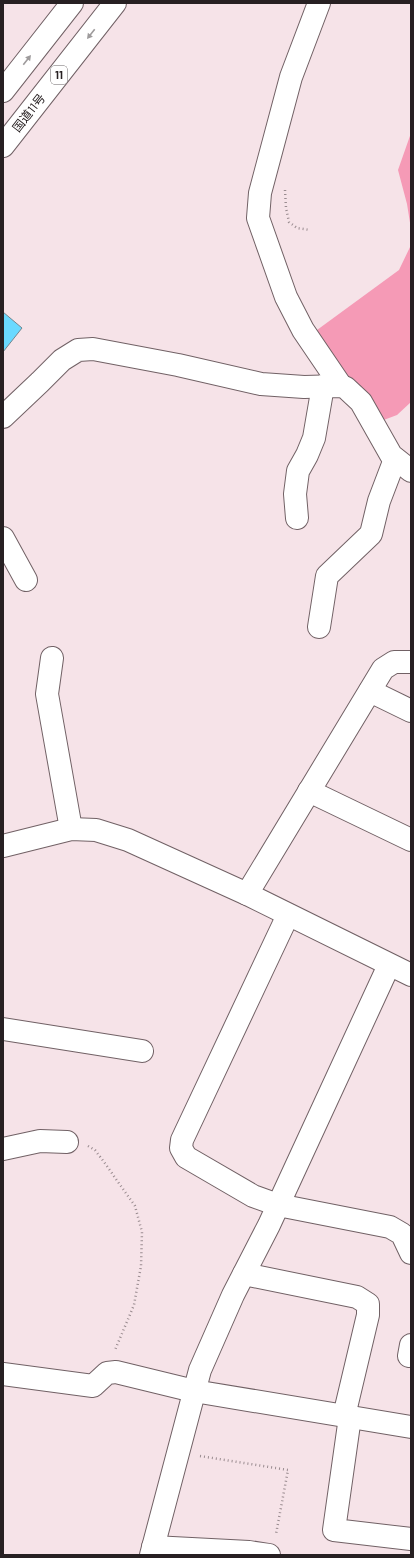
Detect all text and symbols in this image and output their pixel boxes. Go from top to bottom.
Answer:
one-way arrow [86,28,95,39]
one-way arrow [23,54,31,65]
road number: 11 [51,66,67,84]
street label: 国道11号 [9,91,47,134]

